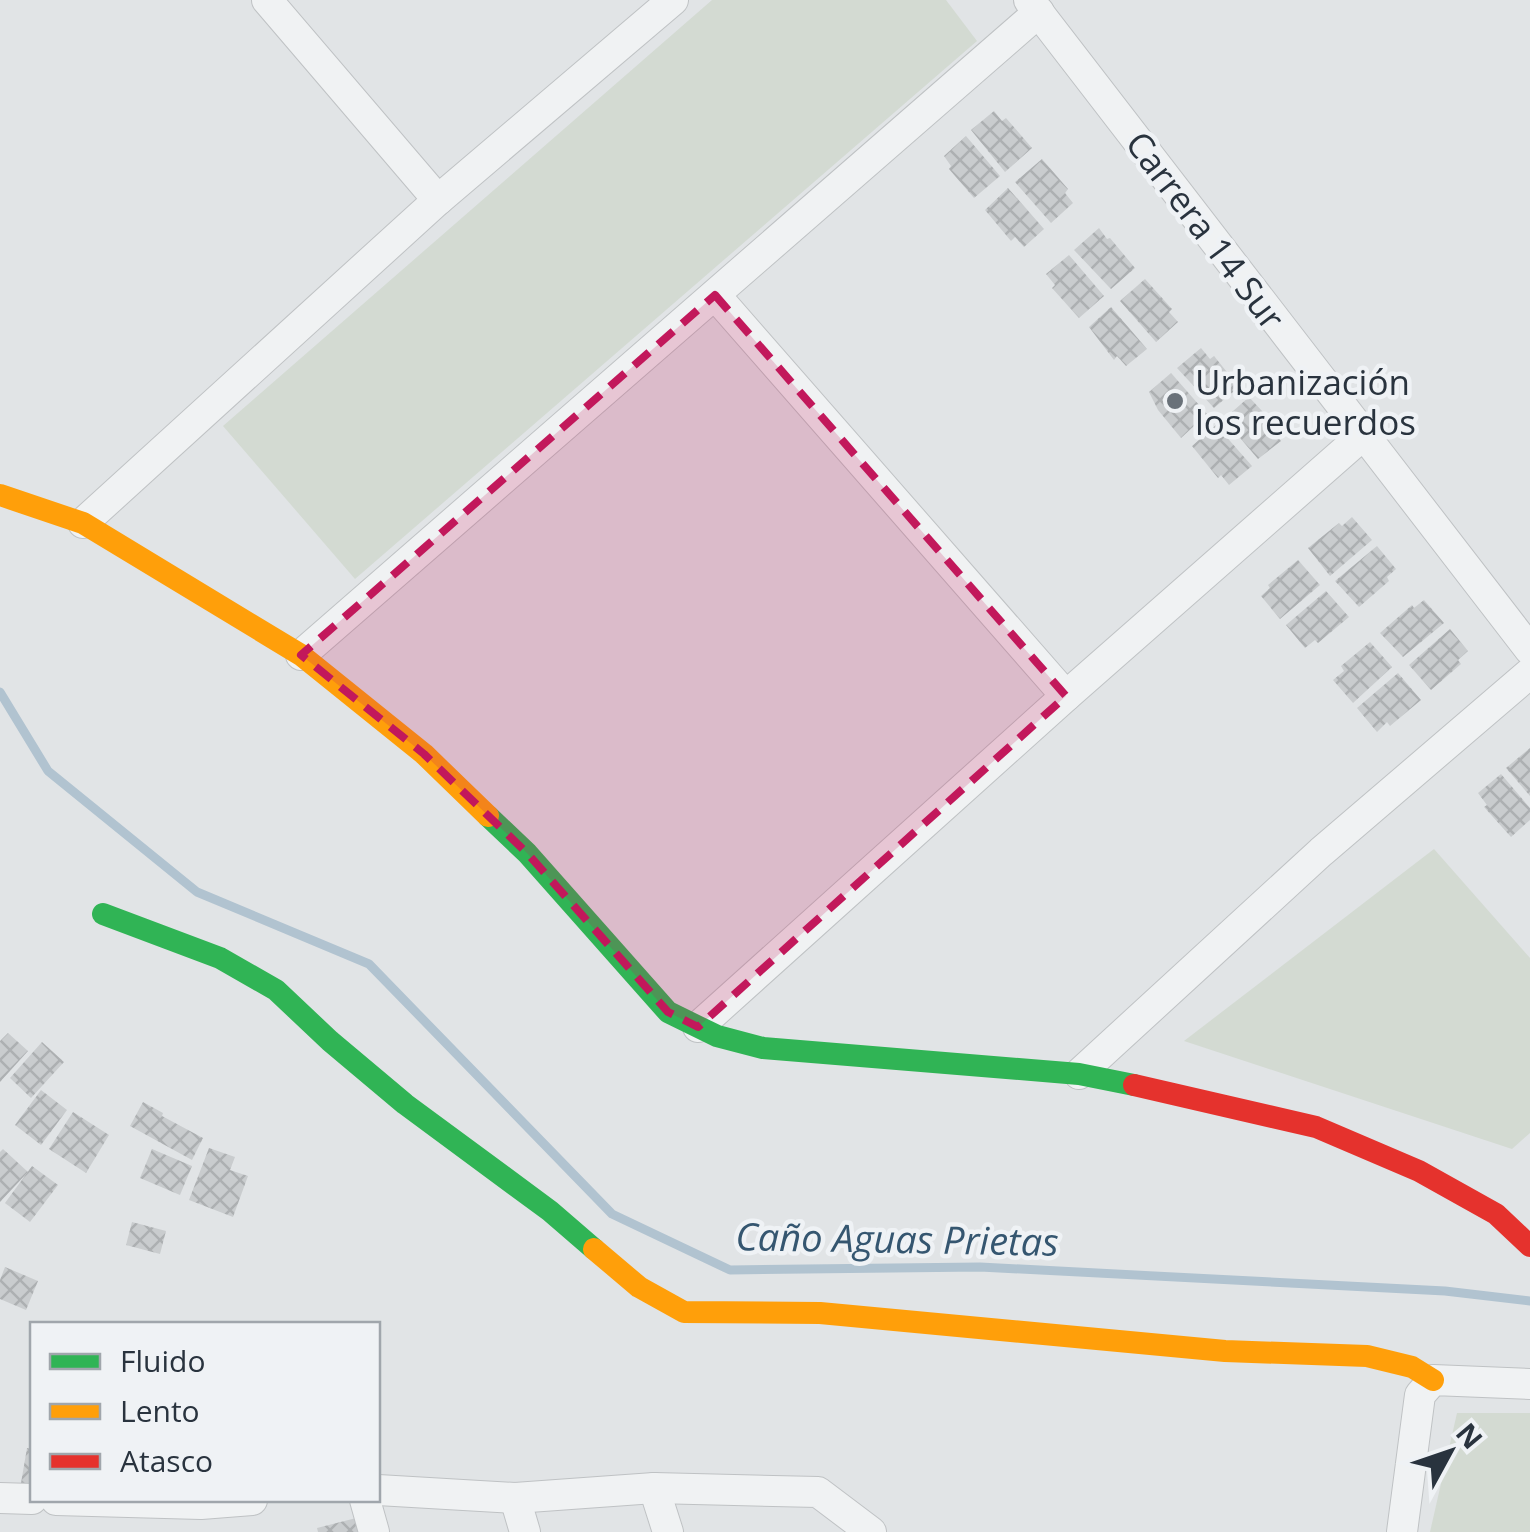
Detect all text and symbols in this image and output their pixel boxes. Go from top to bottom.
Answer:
street label: Carrera 14 Sur [1116,121,1296,339]
place label: Urbanización los recuerdos [1195,358,1416,445]
marker: Urbanización los recuerdos [1164,390,1186,412]
water label: Caño Aguas Prietas [735,1209,1059,1267]
legend [30,1322,380,1502]
text: Fluido [120,1340,205,1381]
text: Lento [120,1390,200,1431]
north arrow [1400,1402,1500,1502]
text: N [1448,1414,1492,1456]
text: Atasco [120,1440,213,1481]

